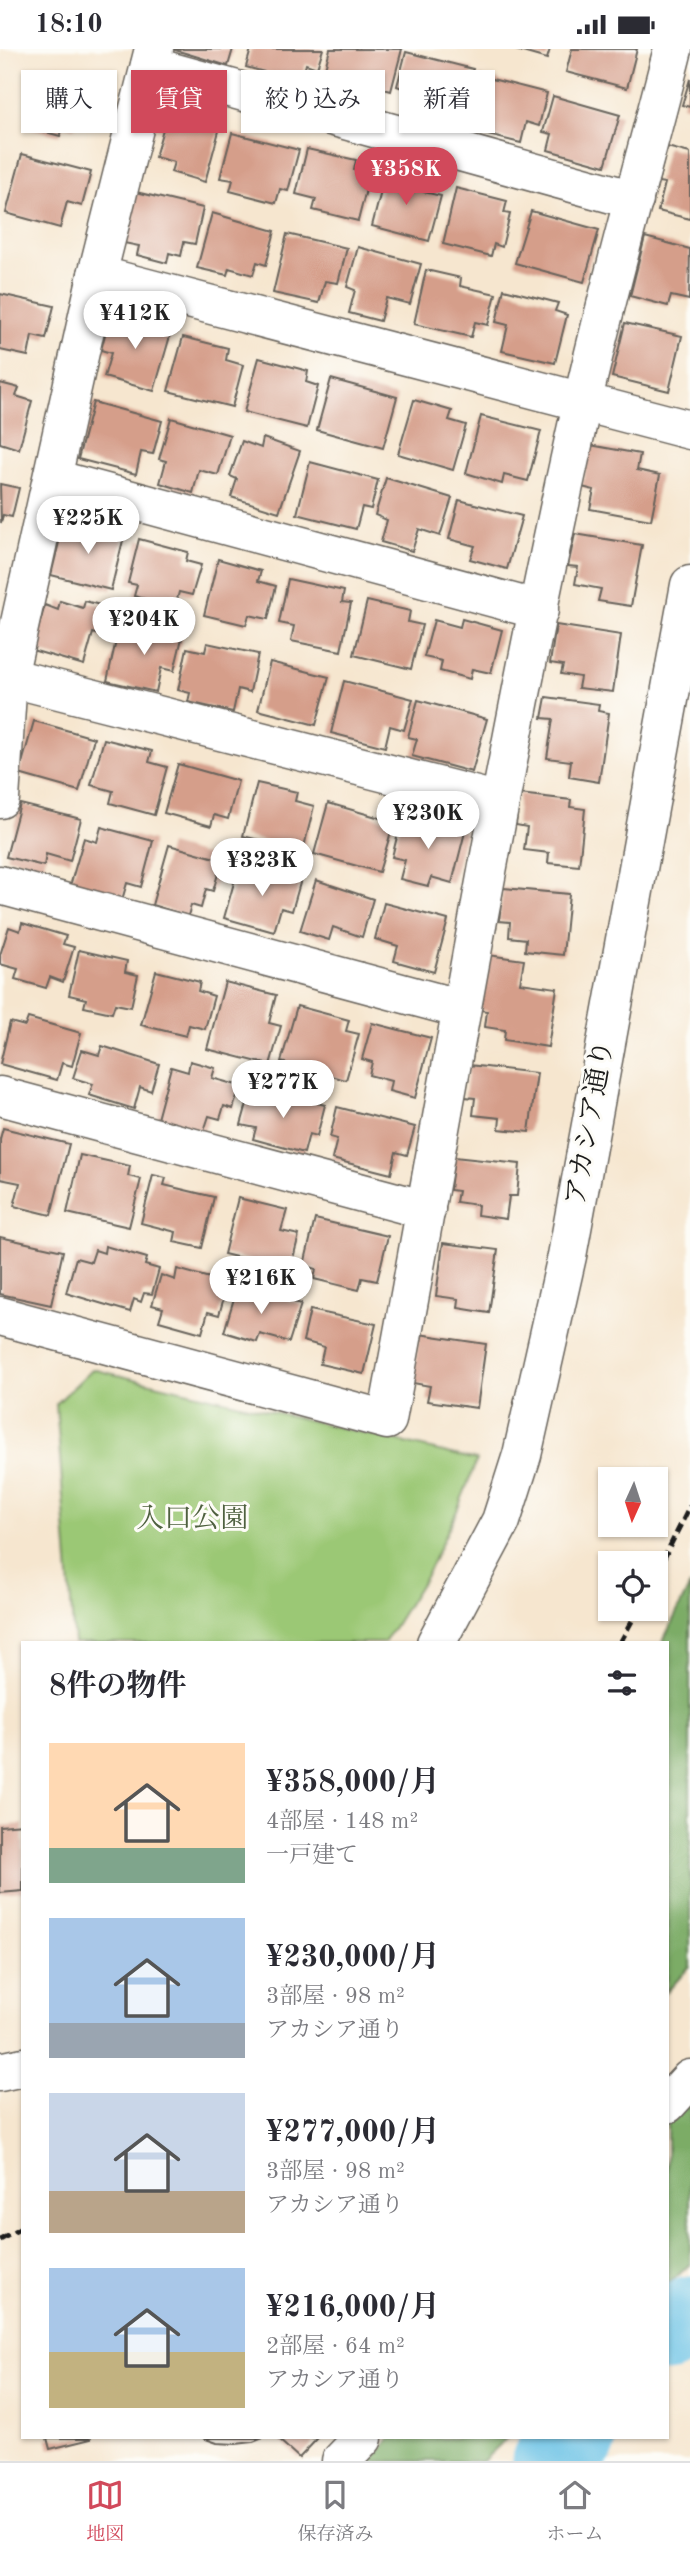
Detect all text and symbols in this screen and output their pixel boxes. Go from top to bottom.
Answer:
text: 18:10 [35,12,103,38]
chip: 購入 [21,70,117,133]
chip: 賃貸 [131,70,227,133]
chip: 絞り込み [241,70,385,133]
chip: 新着 [399,70,495,133]
pin: ¥358K [357,148,455,207]
text: ¥358K [370,158,442,181]
pin: ¥412K [86,292,184,351]
text: ¥412K [99,302,171,325]
pin: ¥225K [39,497,137,556]
text: ¥225K [52,507,124,530]
pin: ¥204K [95,597,193,657]
text: ¥204K [108,608,180,631]
pin: ¥230K [379,791,477,851]
text: ¥230K [392,802,464,825]
pin: ¥323K [213,839,311,898]
text: ¥323K [226,849,298,872]
street label: アカシア通り [560,1037,619,1208]
pin: ¥277K [234,1061,332,1120]
text: ¥277K [247,1071,319,1094]
pin: ¥216K [212,1257,310,1316]
text: ¥216K [225,1267,297,1290]
north arrow [598,1467,668,1537]
map controls [598,1467,668,1621]
park label: 入口公園 [136,1503,248,1534]
button: locate [598,1551,668,1621]
icon: filters [603,1664,641,1702]
text: 8件の物件 [49,1672,186,1702]
text: ¥358,000/月 [266,1768,440,1798]
icon: home [105,1771,189,1855]
text: 4部屋 · 148 m² [266,1810,418,1833]
text: 一戸建て [266,1844,358,1867]
text: ¥230,000/月 [266,1943,440,1973]
icon: home [105,1946,189,2030]
text: 3部屋 · 98 m² [266,1985,405,2008]
text: アカシア通り [266,2019,404,2042]
text: ¥277,000/月 [266,2118,440,2148]
icon: home [105,2121,189,2205]
text: 3部屋 · 98 m² [266,2160,405,2183]
text: アカシア通り [266,2194,404,2217]
text: ¥216,000/月 [266,2293,440,2323]
icon: home [105,2296,189,2380]
text: 2部屋 · 64 m² [266,2335,405,2358]
text: アカシア通り [266,2369,404,2392]
tab: 地図 [86,2476,125,2547]
tab: 保存済み [297,2476,374,2547]
tab: ホーム [546,2476,604,2547]

